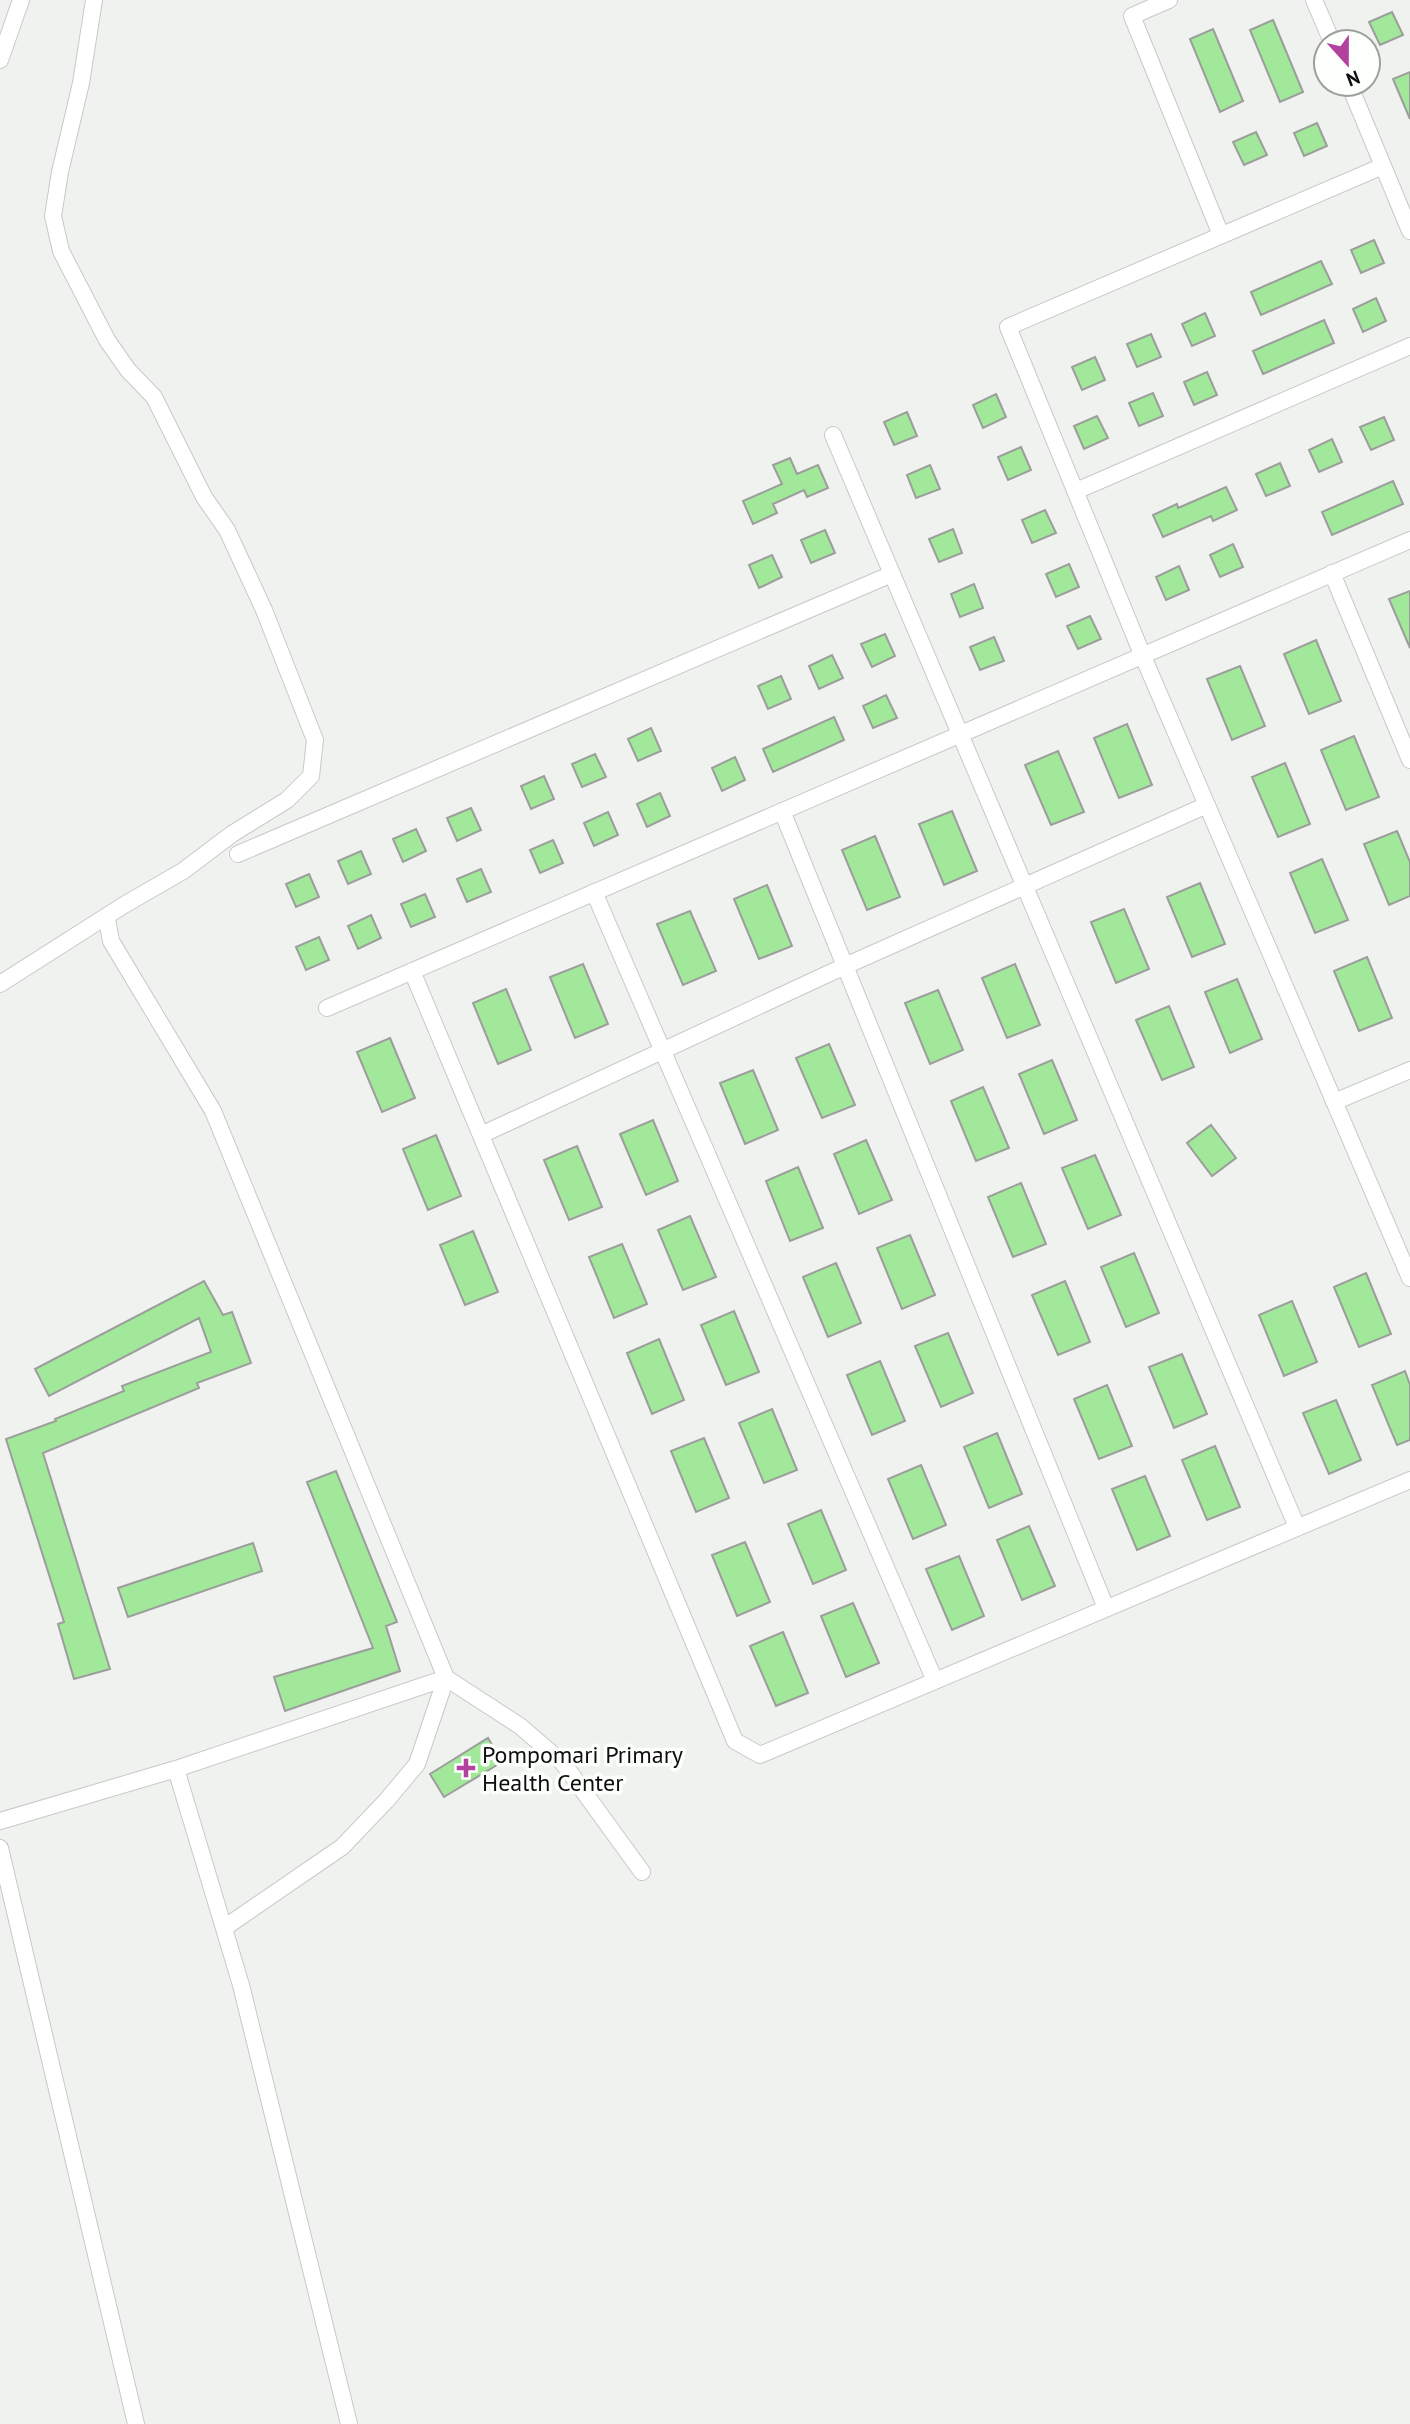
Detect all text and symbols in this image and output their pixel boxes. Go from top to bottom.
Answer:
north arrow [1312,28,1382,98]
text: N [1343,65,1363,92]
place label: Pompomari Primary Health Center [482,1739,683,1798]
marker: Pompomari Primary Health Center [456,1758,476,1778]

